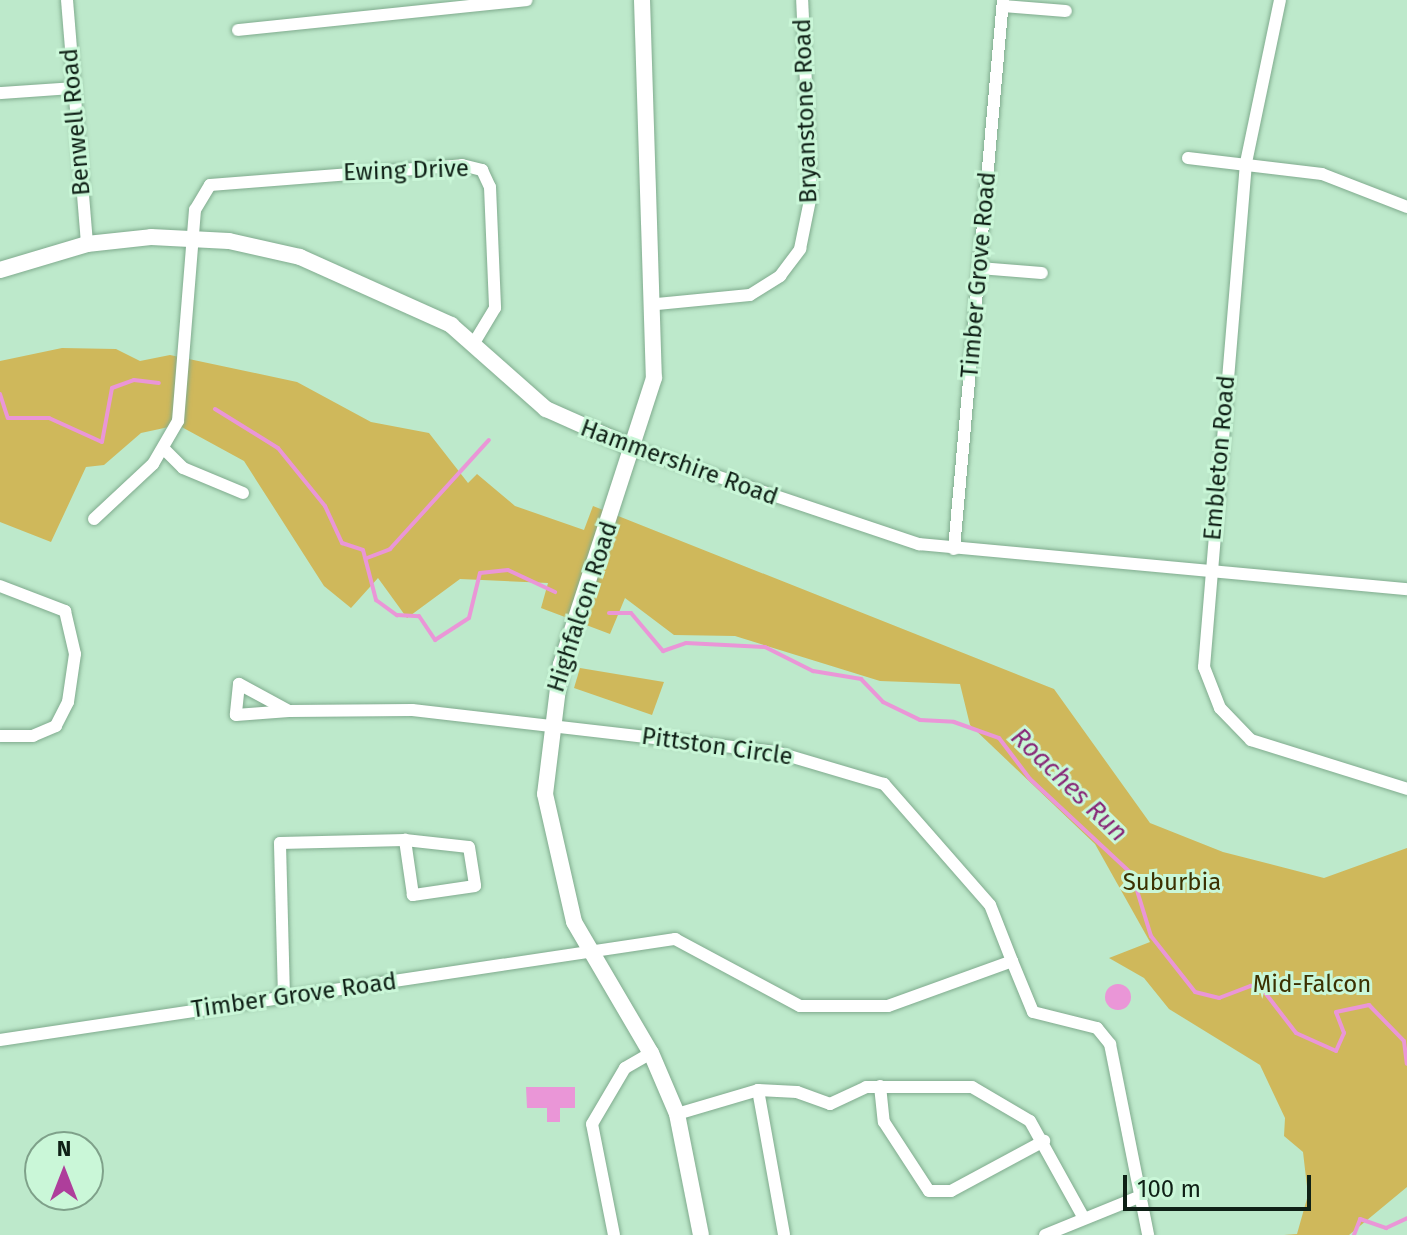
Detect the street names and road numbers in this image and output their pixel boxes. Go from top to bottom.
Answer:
street label: Bryanstone Road [788,18,824,204]
street label: Benwell Road [55,47,97,197]
street label: Ewing Drive [343,154,469,188]
street label: Timber Grove Road [956,171,1002,379]
street label: Embleton Road [1198,374,1242,542]
street label: Hammershire Road [576,414,782,512]
street label: Highfalcon Road [542,518,624,696]
street label: Pittston Circle [640,722,794,772]
street label: Timber Grove Road [190,967,398,1025]

